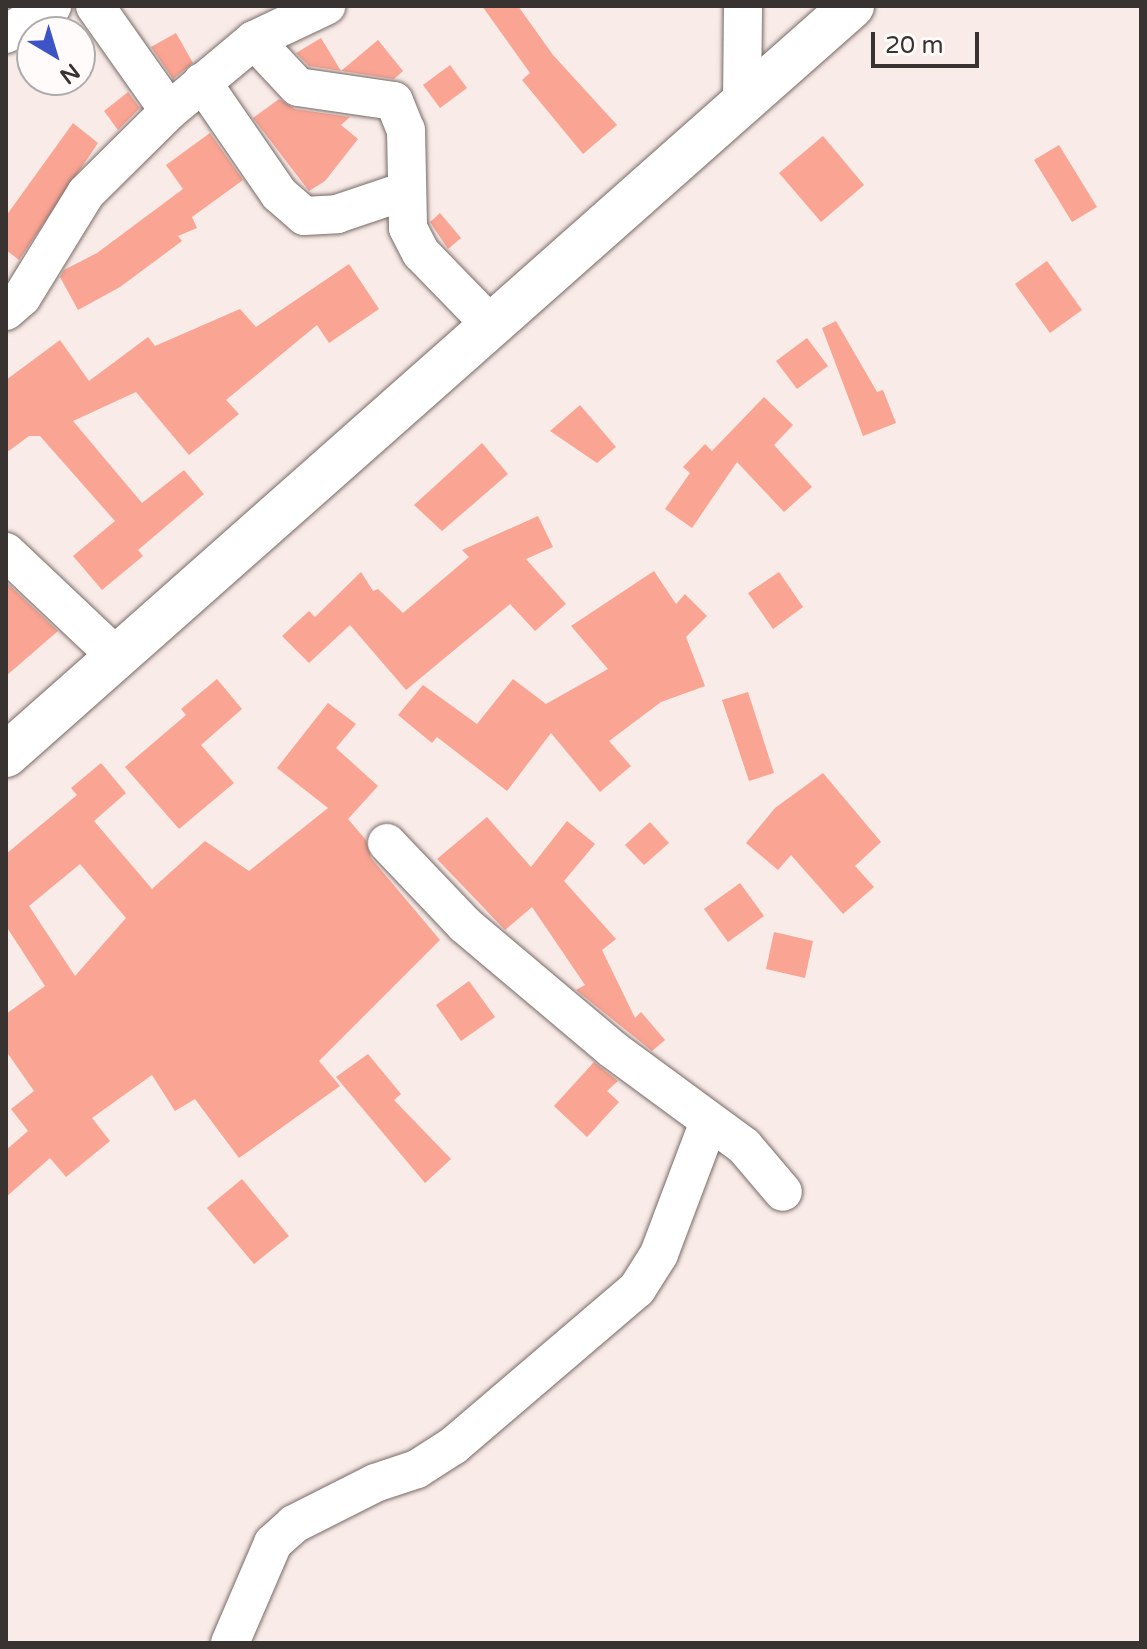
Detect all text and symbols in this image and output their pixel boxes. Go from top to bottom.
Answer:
north arrow [16,16,96,96]
scale bar [875,16,983,66]
text: 20 m [885,31,943,60]
text: N [55,58,85,89]

